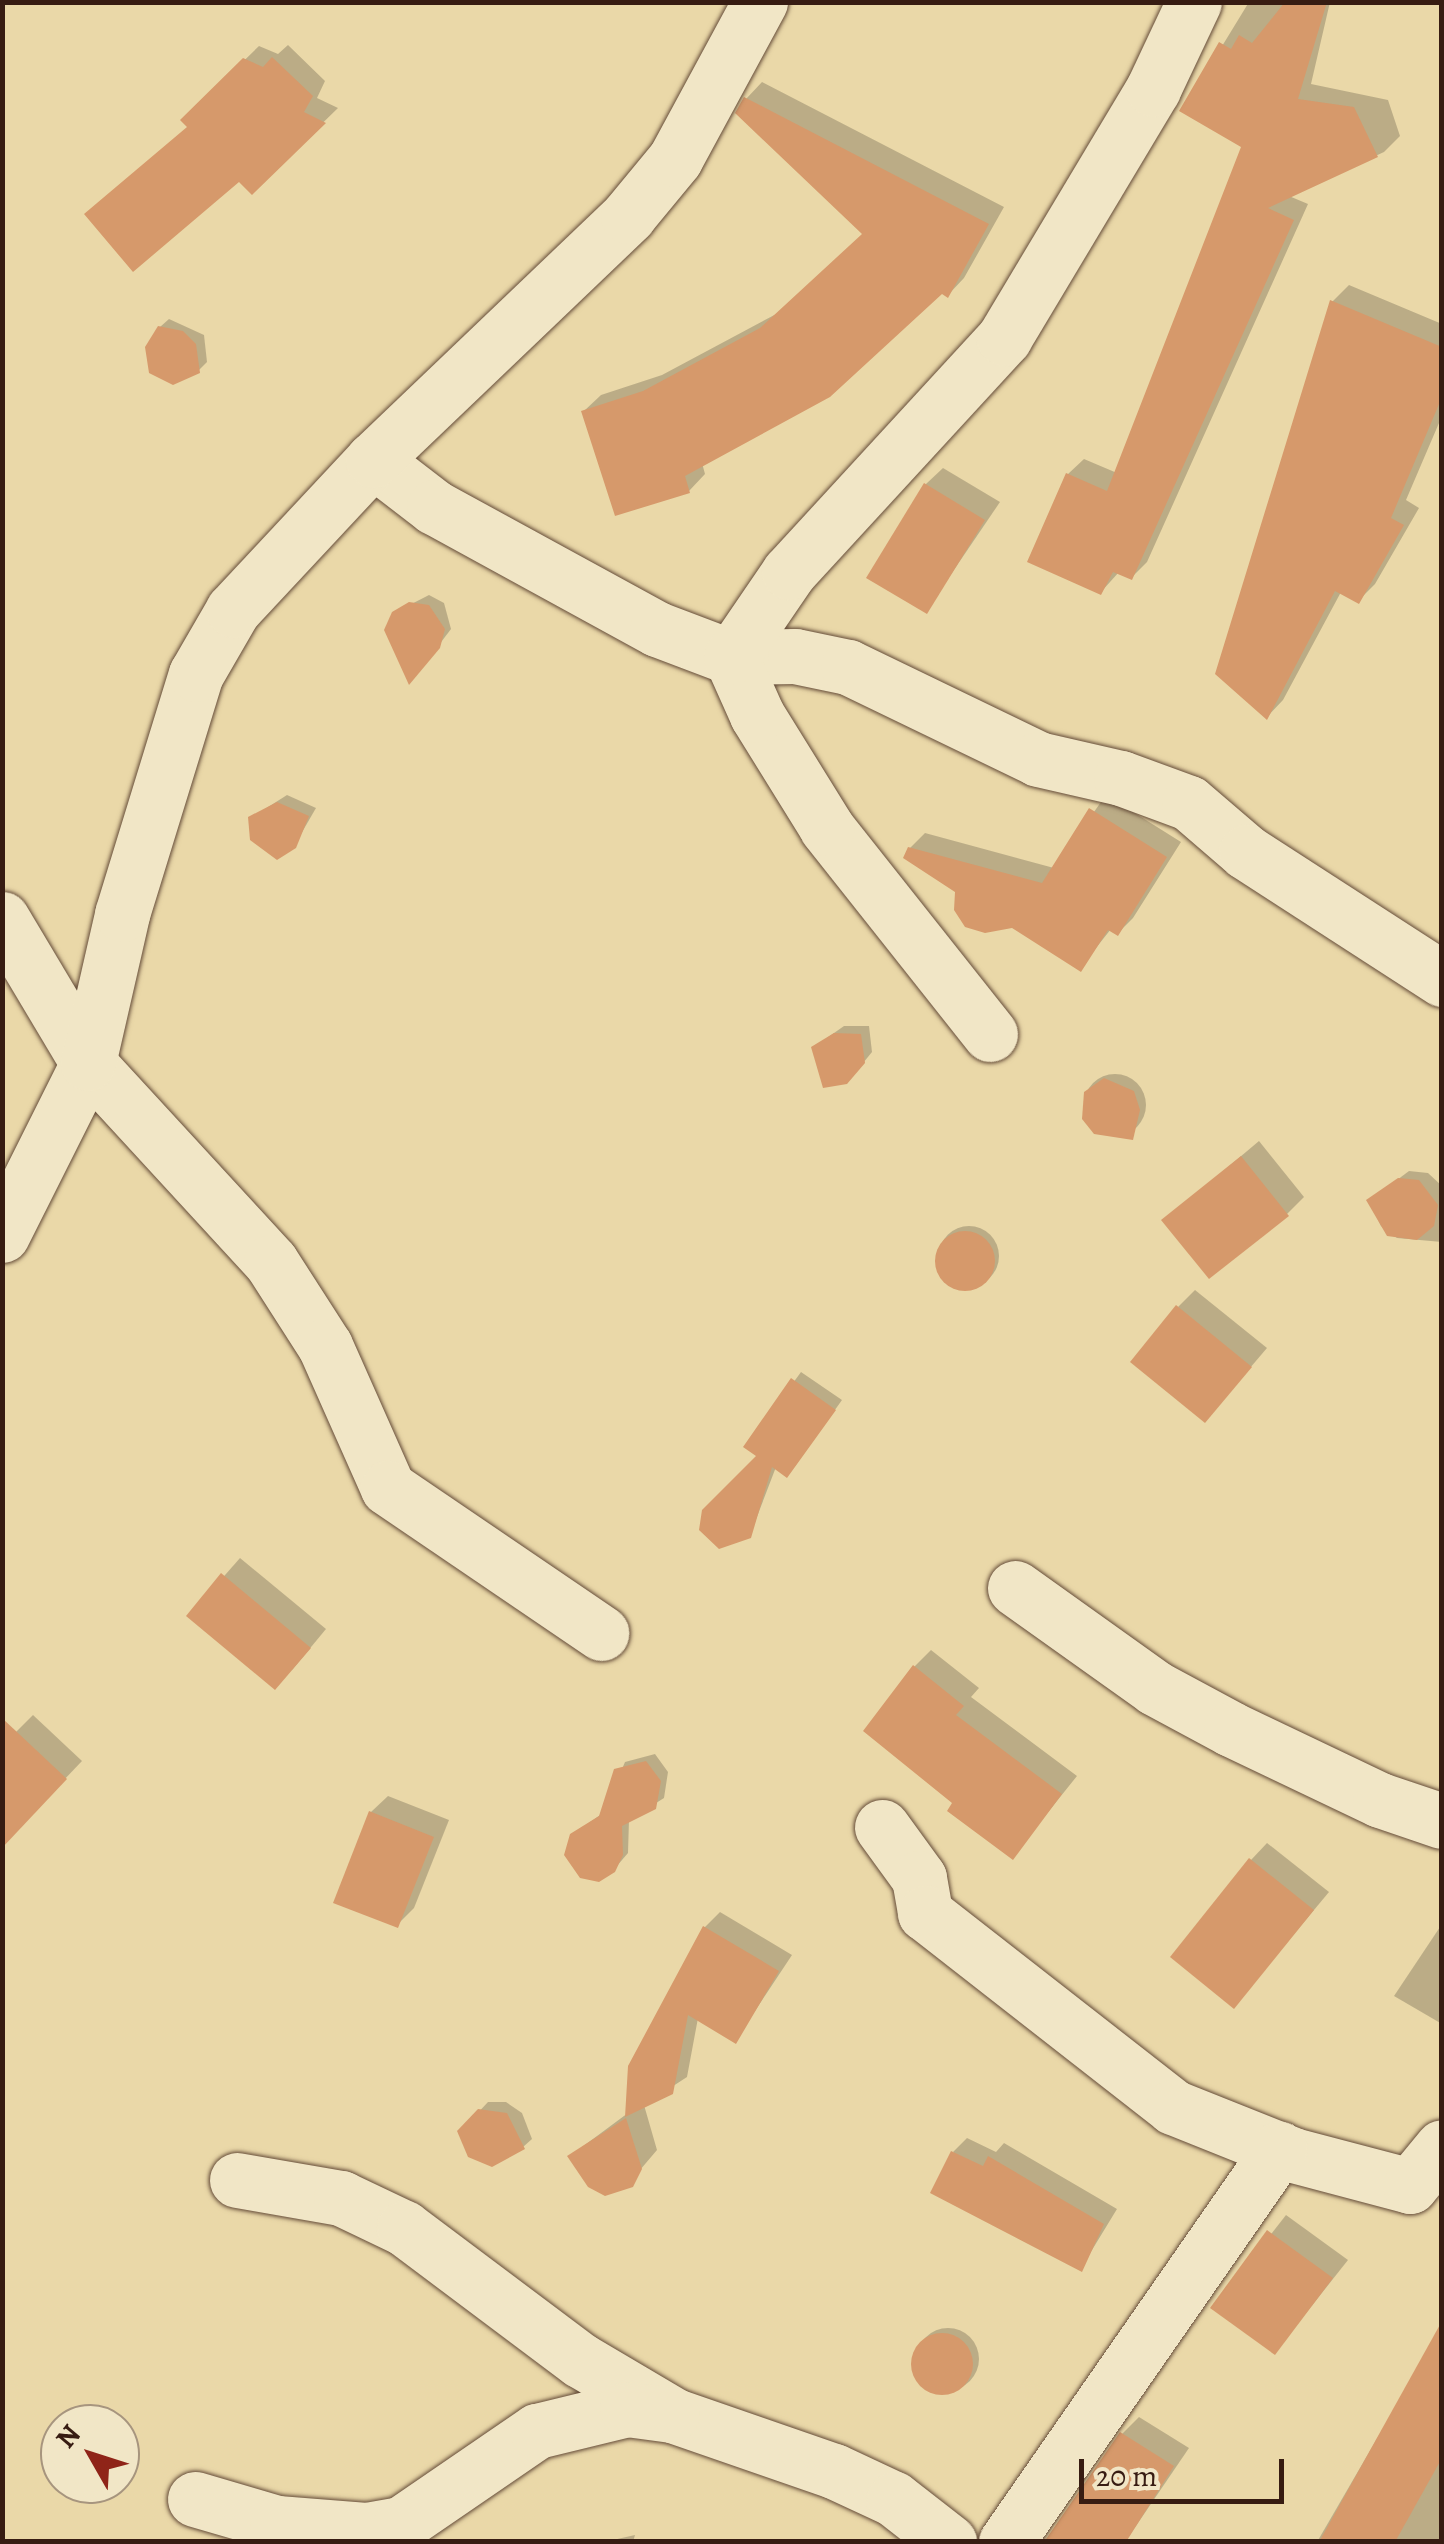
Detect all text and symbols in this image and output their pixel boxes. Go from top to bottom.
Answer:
north arrow [40,2404,140,2504]
text: N [47,2417,89,2456]
scale bar [1084,2439,1289,2501]
text: 20 m [1096,2456,1157,2496]

